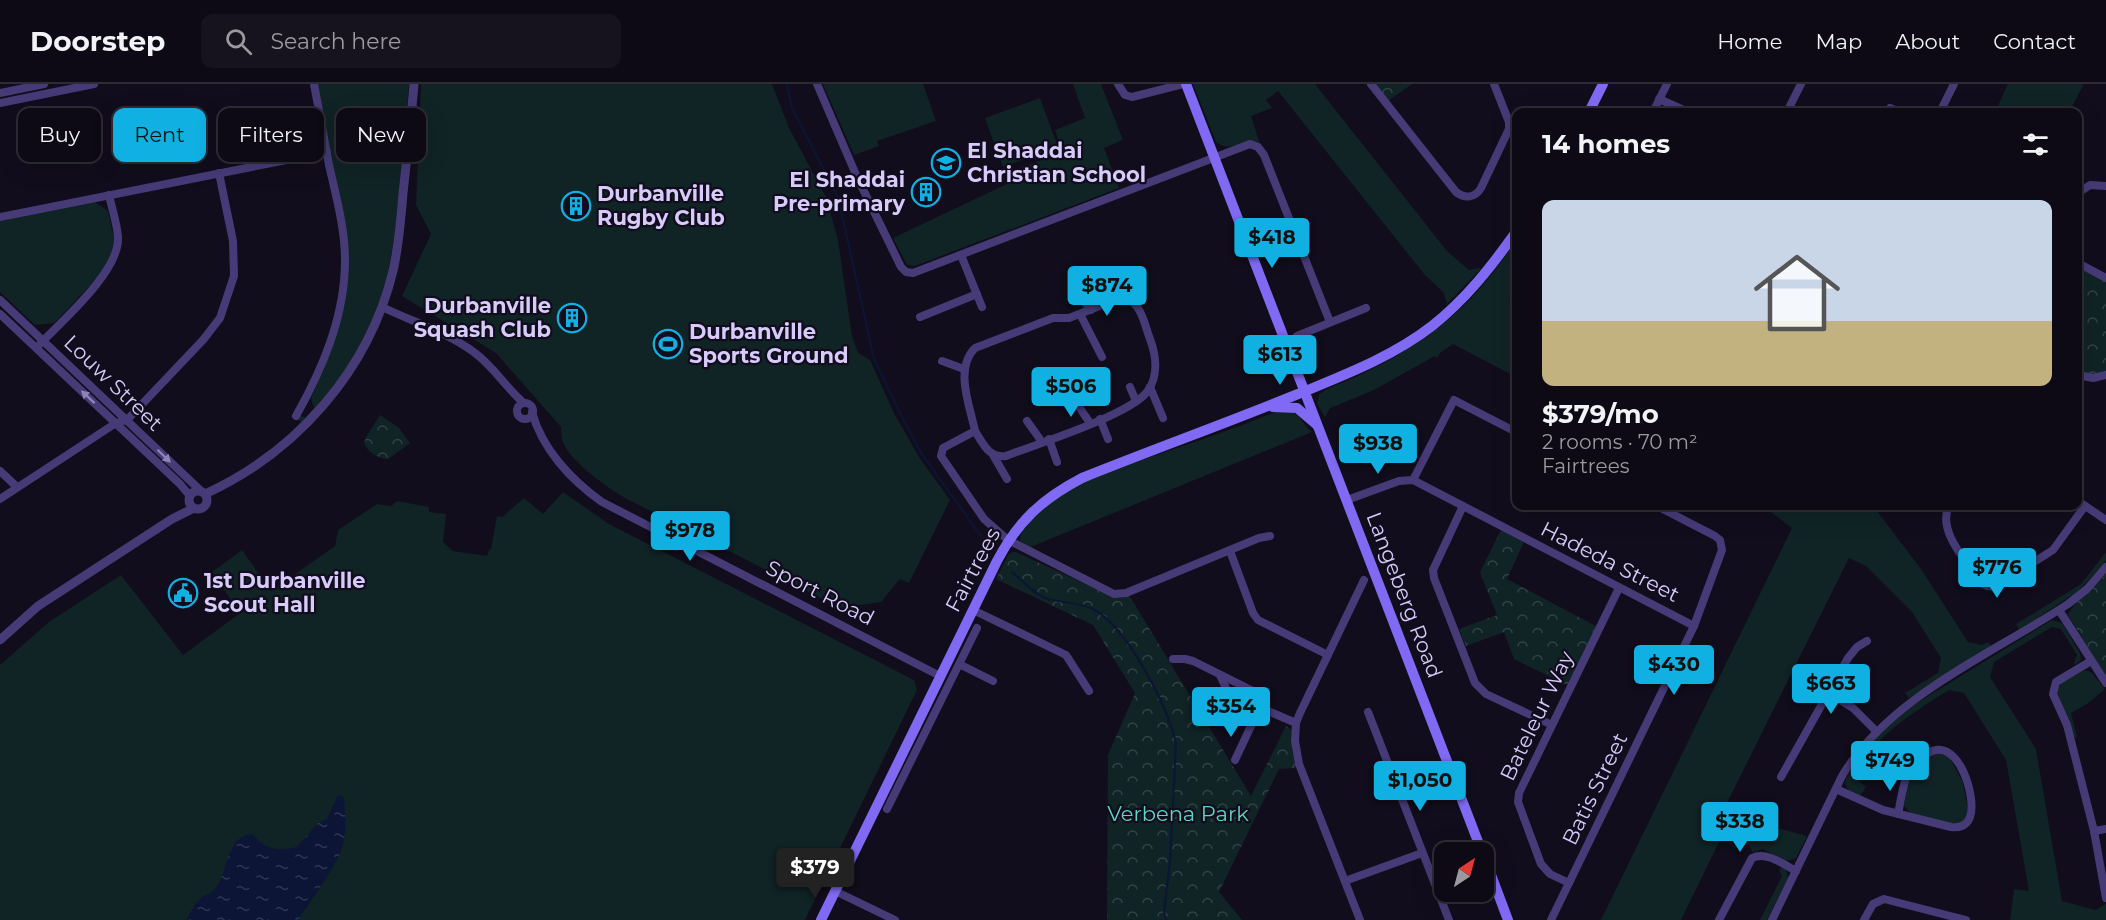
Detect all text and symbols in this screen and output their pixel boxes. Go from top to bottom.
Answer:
search box [201,14,621,68]
text: Doorstep [30,24,165,58]
icon: search [222,25,255,58]
text: Search here [270,28,401,55]
text: Home [1717,29,1782,54]
text: Map [1815,29,1862,54]
text: About [1895,29,1960,54]
text: Contact [1993,29,2076,54]
chip: Buy [18,108,101,162]
chip: Rent [113,108,206,162]
chip: Filters [218,108,324,162]
chip: New [336,108,426,162]
text: 14 homes [1542,128,1670,160]
icon: filters [2019,128,2052,161]
place label: El Shaddai Christian School [967,138,1146,187]
school or university icon: El Shaddai Christian School [930,147,962,179]
place label: El Shaddai Pre-primary [773,167,905,216]
building icon: El Shaddai Pre-primary [910,176,942,208]
place label: Durbanville Rugby Club [597,181,725,230]
building icon: Durbanville Rugby Club [560,190,592,222]
pin: $418 [1236,218,1308,269]
text: $418 [1248,225,1296,249]
icon: home [1743,239,1851,347]
pin: $874 [1071,266,1143,317]
text: $874 [1082,273,1132,297]
place label: Durbanville Squash Club [414,293,551,342]
building icon: Durbanville Squash Club [556,302,588,334]
place label: Durbanville Sports Ground [689,319,849,368]
sports icon: Durbanville Sports Ground [652,328,684,360]
street label: Louw Street [59,330,168,436]
pin: $613 [1244,335,1316,386]
text: $613 [1257,342,1303,366]
pin: $506 [1035,367,1107,418]
text: $506 [1046,374,1096,398]
one-way arrow [81,391,96,404]
text: $379/mo [1542,398,1659,430]
pin: $938 [1342,424,1414,475]
text: 2 rooms · 70 m² [1542,430,1698,454]
text: $938 [1353,431,1403,455]
one-way arrow [156,449,171,462]
text: Fairtrees [1542,454,1630,478]
street label: Langeberg Road [1361,508,1448,681]
pin: $978 [654,511,726,562]
street label: Hadeda Street [1537,516,1684,607]
text: $978 [665,518,715,542]
street label: Fairtrees [940,523,1005,616]
pin: $776 [1961,548,2033,599]
street label: Sport Road [762,555,878,630]
text: $776 [1972,555,2022,579]
place label: 1st Durbanville Scout Hall [204,568,366,617]
public building icon: 1st Durbanville Scout Hall [167,577,199,609]
pin: $430 [1638,645,1710,696]
street label: Bateleur Way [1494,646,1579,785]
text: $430 [1648,652,1700,676]
pin: $663 [1795,664,1867,715]
text: $663 [1806,671,1856,695]
pin: $354 [1195,687,1267,738]
text: $354 [1206,694,1256,718]
street label: Batis Street [1557,729,1632,849]
pin: $749 [1854,741,1926,792]
text: $749 [1865,748,1915,772]
pin: $1,050 [1371,761,1469,812]
text: $1,050 [1388,768,1452,792]
park label: Verbena Park [1107,801,1249,826]
pin: $338 [1704,802,1776,853]
text: $338 [1715,809,1765,833]
north arrow [1434,842,1494,902]
map controls [1434,842,1494,902]
pin: $379 [779,848,851,899]
text: $379 [790,855,840,879]

